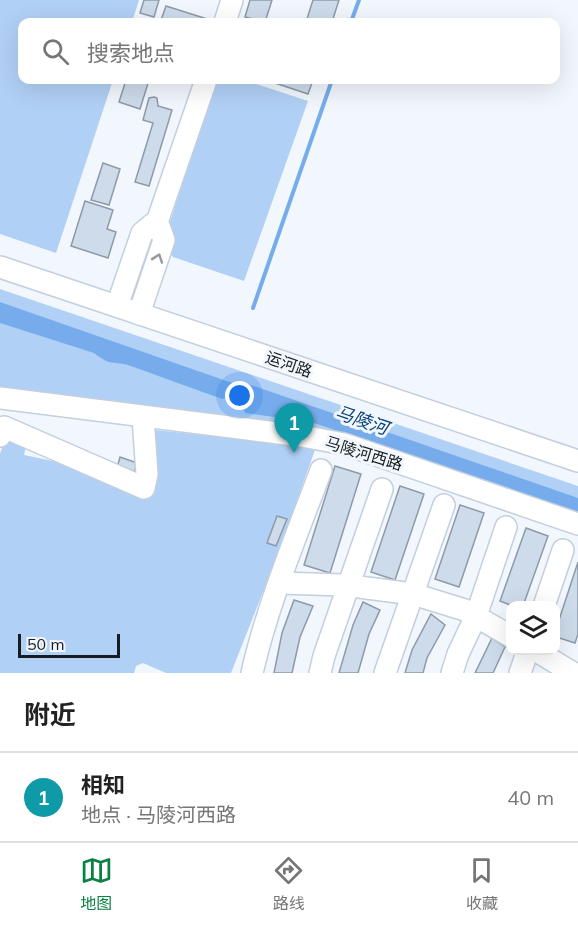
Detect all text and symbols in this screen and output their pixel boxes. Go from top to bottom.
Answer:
search box [18,18,560,84]
icon: search [39,35,72,68]
text: 搜索地点 [87,39,175,67]
one-way arrow [151,253,163,264]
street label: 运河路 [263,347,315,381]
your location [225,381,254,410]
water label: 马陵河 [333,400,394,441]
pin: 1 [274,404,314,453]
street label: 马陵河西路 [323,432,405,474]
map controls [506,601,560,655]
button: layers [506,601,560,655]
scale bar [18,631,120,658]
text: 50 m [27,634,64,654]
text: 附近 [24,698,76,731]
text: 相知 [81,771,125,799]
text: 1 [38,785,50,810]
text: 40 m [507,785,554,810]
text: 地点 · 马陵河西路 [81,802,236,827]
tab: 地图 [80,854,113,914]
tab: 路线 [272,854,305,914]
tab: 收藏 [465,854,498,914]

